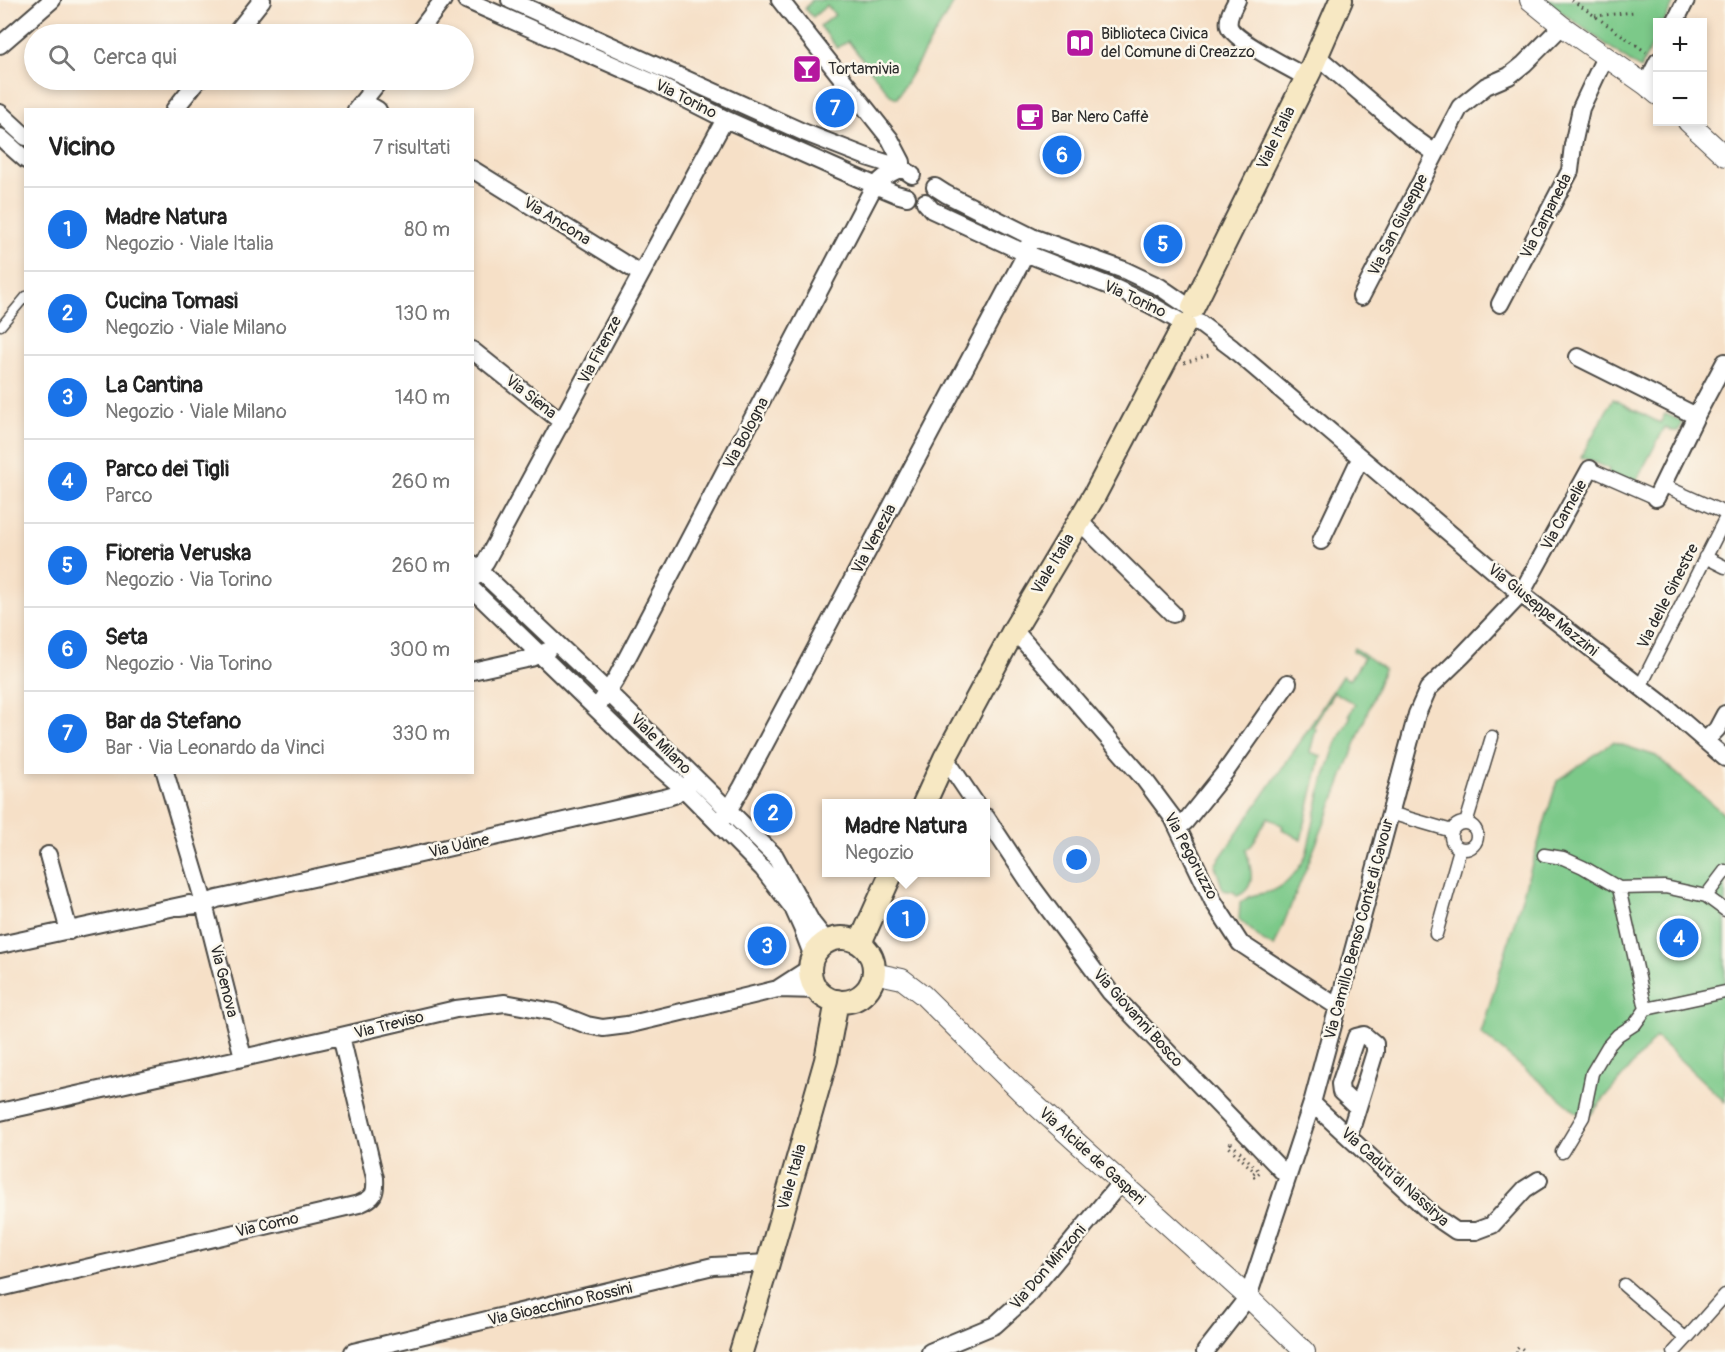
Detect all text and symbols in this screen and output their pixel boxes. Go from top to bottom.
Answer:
map controls [1653,18,1707,126]
button: + [1653,18,1707,72]
search box [24,24,474,90]
place label: Biblioteca Civica del Comune di Creazzo [1101,24,1255,62]
library icon: Biblioteca Civica del Comune di Creazzo [1064,27,1096,59]
icon: search [45,41,78,74]
text: Cerca qui [93,43,177,71]
bar icon: Tortamivia [791,53,823,85]
place label: Tortamivia [828,59,899,79]
button: − [1653,72,1707,126]
street label: Via Torino [652,75,721,123]
pin: 7 [816,86,854,130]
cafe icon: Bar Nero Caffè [1014,101,1046,133]
street label: Viale Italia [1252,103,1300,173]
place label: Bar Nero Caffè [1051,107,1149,127]
text: Vicino [48,131,115,163]
pin: 6 [1042,132,1082,178]
text: 7 risultati [373,135,450,160]
street label: Via Carpaneda [1516,170,1576,262]
street label: Via San Giuseppe [1364,171,1432,279]
street label: Via Ancona [520,192,594,250]
text: Madre Natura [105,203,227,231]
text: 1 [64,217,71,242]
text: 80 m [404,217,450,242]
pin: 5 [1144,222,1182,266]
text: Negozio · Viale Italia [105,231,273,256]
street label: Via Torino [1101,276,1170,322]
text: Cucina Tomasi [105,287,238,315]
text: 2 [62,301,73,326]
text: 130 m [395,301,450,326]
street label: Via Firenze [574,313,626,387]
text: Negozio · Viale Milano [105,315,287,340]
text: La Cantina [105,371,203,399]
street label: Via Siena [501,371,561,423]
text: 3 [62,385,73,410]
text: 140 m [395,385,450,410]
street label: Via Bologna [719,394,773,472]
text: Negozio · Viale Milano [105,399,287,424]
text: Parco dei Tigli [105,455,229,483]
text: 4 [62,469,73,494]
text: 260 m [391,469,450,494]
street label: Via Camelie [1537,476,1592,554]
text: Parco [105,483,153,508]
street label: Via Venezia [847,501,901,577]
street label: Viale Italia [1027,530,1079,598]
text: Fioreria Veruska [105,539,251,567]
street label: Via delle Ginestre [1633,540,1703,652]
text: 5 [62,553,73,578]
text: 260 m [391,553,450,578]
street label: Via Giuseppe Mazzini [1484,559,1602,661]
text: Negozio · Via Torino [105,567,272,592]
text: Seta [105,623,148,651]
text: 6 [62,637,73,662]
text: 300 m [389,637,450,662]
text: Negozio · Via Torino [105,651,272,676]
text: Bar da Stefano [105,707,241,735]
street label: Viale Milano [626,709,696,779]
text: 7 [62,721,73,746]
text: 330 m [392,721,450,746]
text: Bar · Via Leonardo da Vinci [105,735,324,760]
pin: 2 [754,790,792,836]
popup [822,799,990,877]
street label: Via Pegoruzzo [1160,809,1222,903]
text: Madre Natura [845,812,967,840]
street label: Via Camillo Benso Conte di Cavour [1320,816,1398,1042]
street label: Via Udine [427,829,491,863]
text: Negozio [845,840,914,865]
your location [1062,845,1091,874]
pin: 1 [886,896,926,942]
pin: 4 [1660,916,1698,960]
pin: 3 [748,924,786,968]
street label: Via Genova [205,943,243,1019]
street label: Via Giovanni Bosco [1089,965,1188,1072]
street label: Via Treviso [352,1007,426,1043]
street label: Via Alcide de Gasperi [1035,1103,1149,1209]
street label: Via Caduti di Nassirya [1337,1123,1453,1231]
street label: Viale Italia [773,1142,811,1212]
street label: Via Como [234,1208,301,1242]
street label: Via Don Minzoni [1006,1220,1091,1314]
street label: Via Gioacchino Rossini [486,1278,634,1330]

